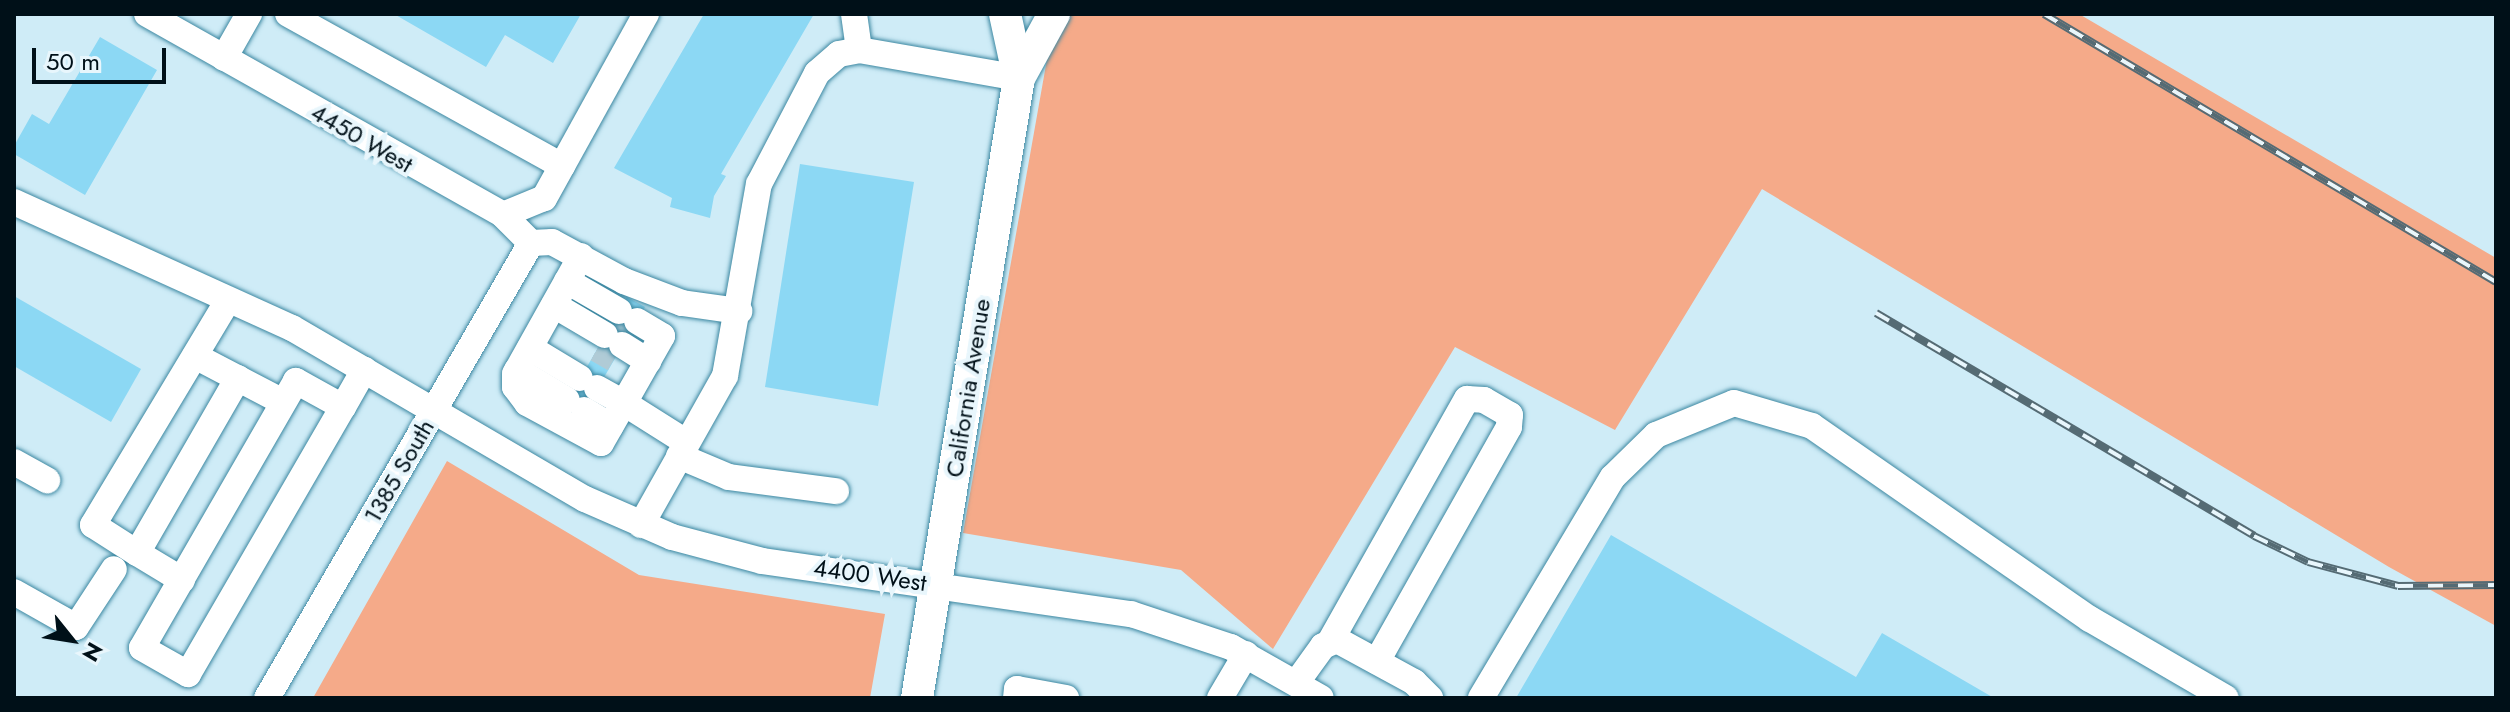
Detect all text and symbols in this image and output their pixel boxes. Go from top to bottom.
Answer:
scale bar [36,32,170,82]
text: 50 m [46,44,100,79]
street label: 4450 West [306,97,418,179]
street label: California Avenue [940,297,996,479]
street label: 1385 South [358,414,440,528]
street label: 4400 West [812,553,928,597]
north arrow [32,600,112,680]
text: N [75,636,111,668]

